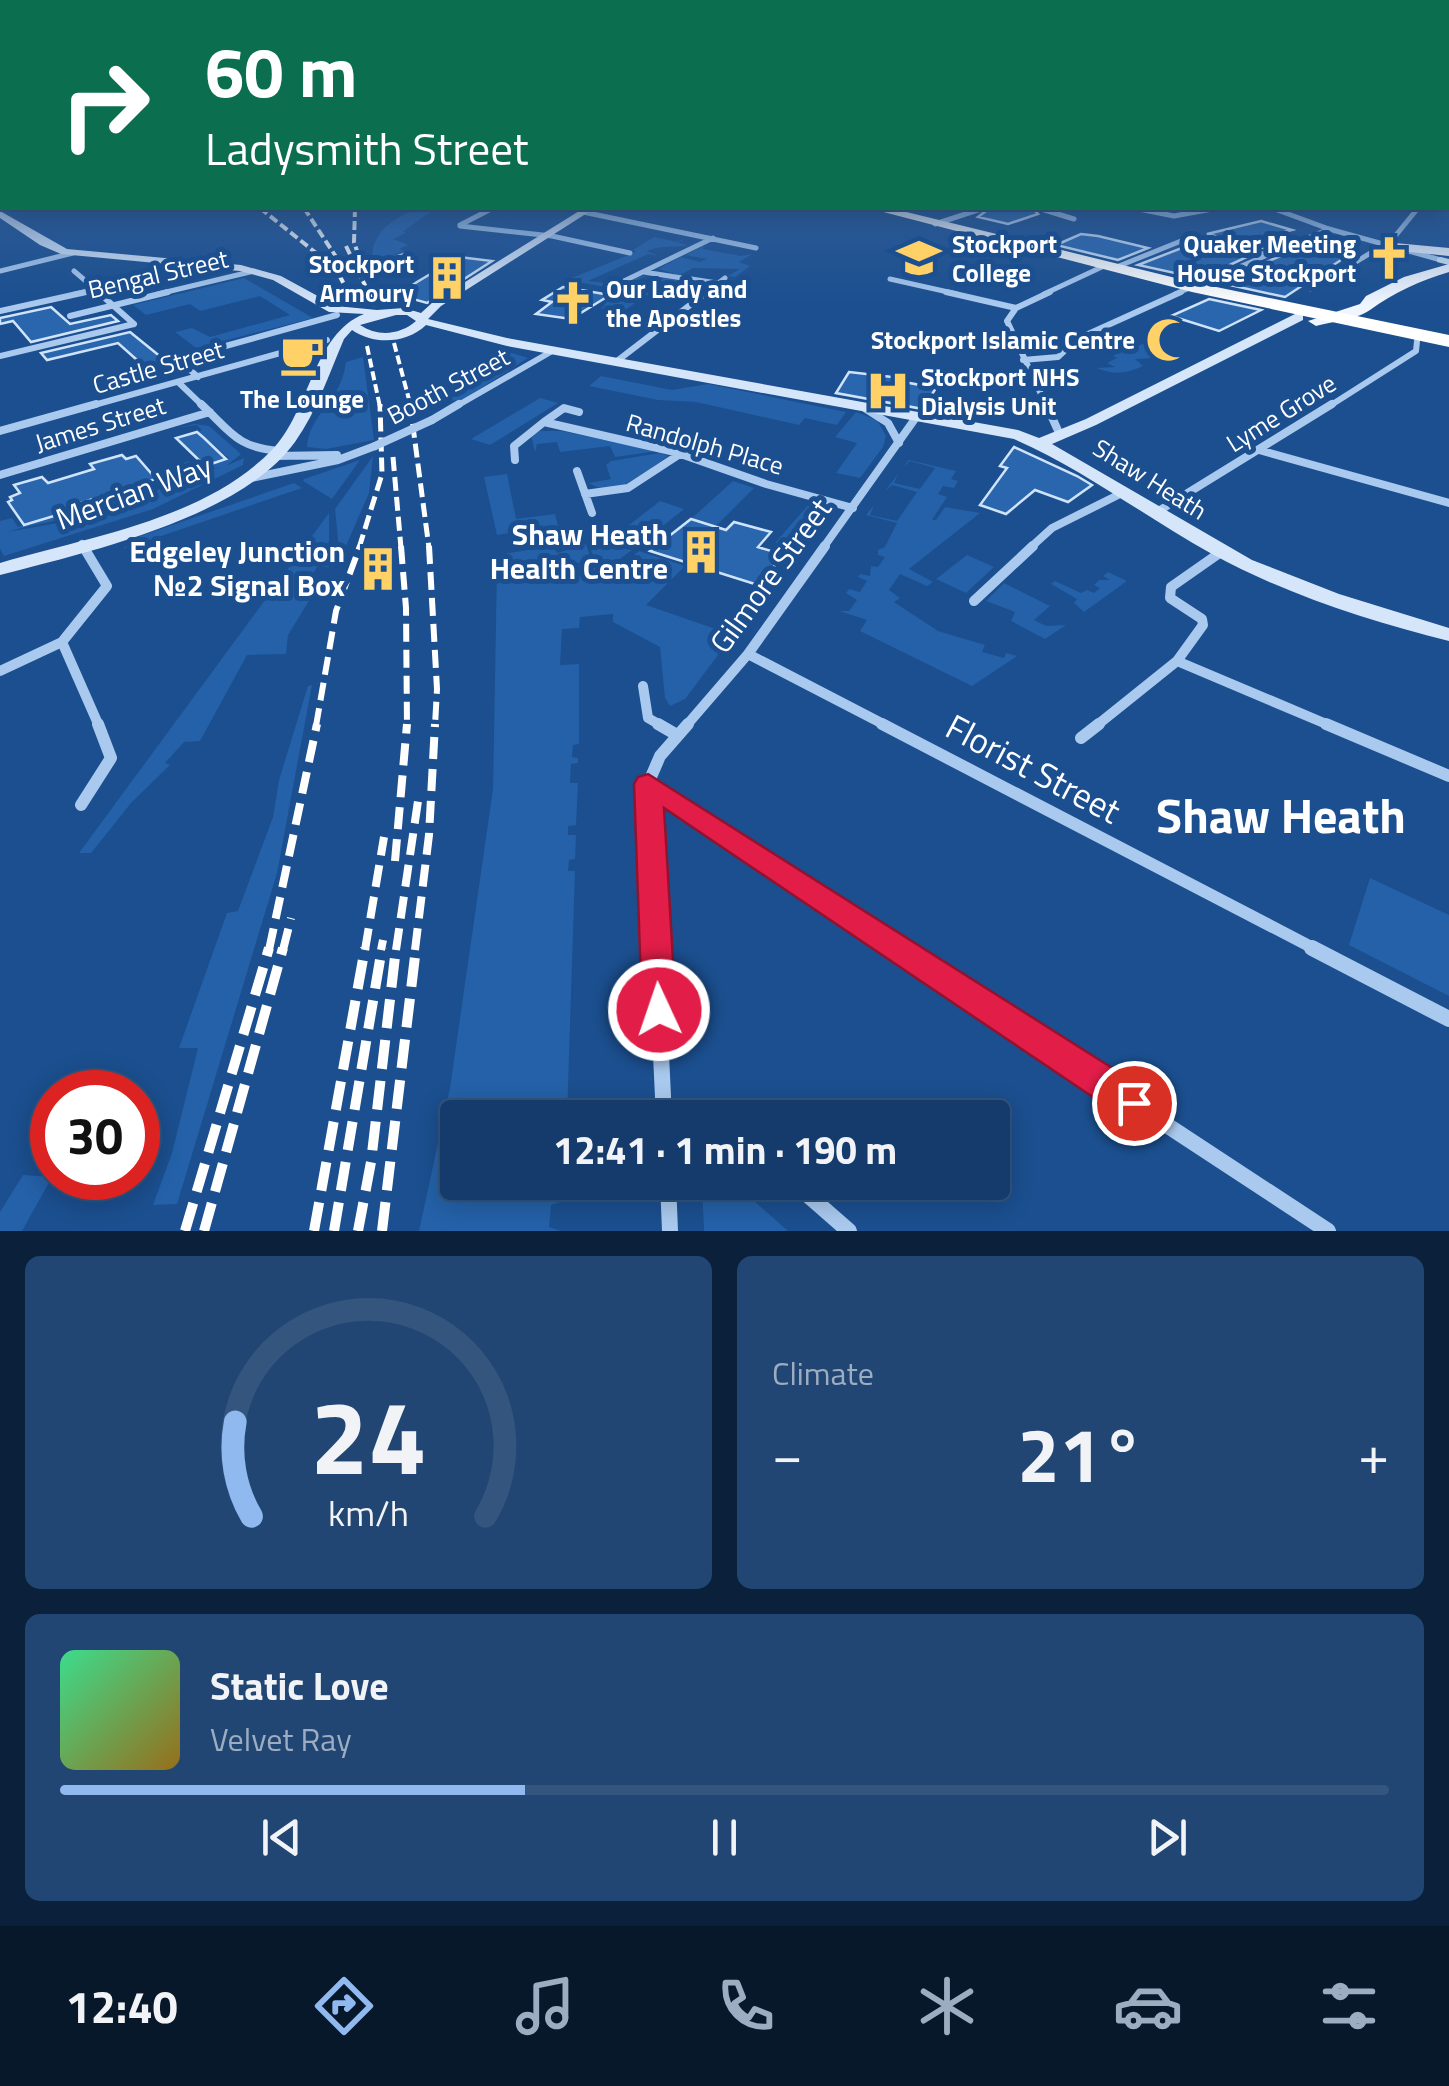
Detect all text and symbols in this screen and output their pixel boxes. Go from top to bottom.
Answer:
text: 60 m [205,18,358,124]
icon: right [40,40,170,170]
text: Ladysmith Street [205,114,529,182]
place label: Stockport College [952,225,1057,292]
place label: Quaker Meeting House Stockport [1177,225,1356,292]
school or university icon: Stockport College [895,234,943,282]
church icon: Quaker Meeting House Stockport [1365,234,1413,282]
street label: Bengal Street [84,239,232,309]
place label: Stockport Armoury [309,245,414,312]
building icon: Stockport Armoury [423,254,471,302]
place label: Our Lady and the Apostles [606,270,748,337]
church icon: Our Lady and the Apostles [549,279,597,327]
mosque icon: Stockport Islamic Centre [1144,316,1192,364]
place label: Stockport Islamic Centre [871,321,1135,359]
street label: Castle Street [88,330,228,404]
cafe icon: The Lounge [278,331,326,379]
street label: Booth Street [380,338,516,434]
place label: Stockport NHS Dialysis Unit [921,358,1080,425]
street label: Lyme Grove [1219,364,1343,462]
hospital icon: Stockport NHS Dialysis Unit [864,367,912,415]
place label: The Lounge [240,380,364,418]
street label: James Street [30,386,170,462]
street label: Randolph Place [622,403,788,485]
street label: Shaw Heath [1086,429,1214,529]
street label: Mercian Way [49,443,218,542]
street label: Gilmore Street [698,488,843,663]
place label: Shaw Heath Health Centre [490,511,668,591]
place label: Edgeley Junction №2 Signal Box [129,528,345,608]
building icon: Shaw Heath Health Centre [677,528,725,576]
building icon: Edgeley Junction №2 Signal Box [354,545,402,593]
street label: Florist Street [936,699,1131,837]
district label: Shaw Heath [1156,779,1406,852]
position arrow [607,958,711,1062]
pin [1092,1061,1177,1146]
speed limit sign: 30 [30,1070,160,1200]
icon: arrive [1107,1076,1162,1131]
text: 12:41 · 1 min · 190 m [553,1121,897,1179]
text: Climate [772,1349,874,1397]
text: 24 [310,1356,427,1514]
text: 21° [1017,1397,1144,1511]
text: − [772,1412,803,1495]
text: + [1358,1412,1389,1495]
text: km/h [328,1485,409,1540]
text: Static Love [210,1657,389,1715]
text: Velvet Ray [210,1715,352,1763]
icon: previous [254,1810,309,1865]
icon: pause [697,1810,752,1865]
icon: next [1140,1810,1195,1865]
icon: directions [309,1971,379,2041]
icon: music [510,1971,580,2041]
icon: phone [711,1971,781,2041]
icon: climate [912,1971,982,2041]
icon: car [1113,1971,1183,2041]
icon: filters [1314,1971,1384,2041]
text: 12:40 [65,1972,178,2040]

